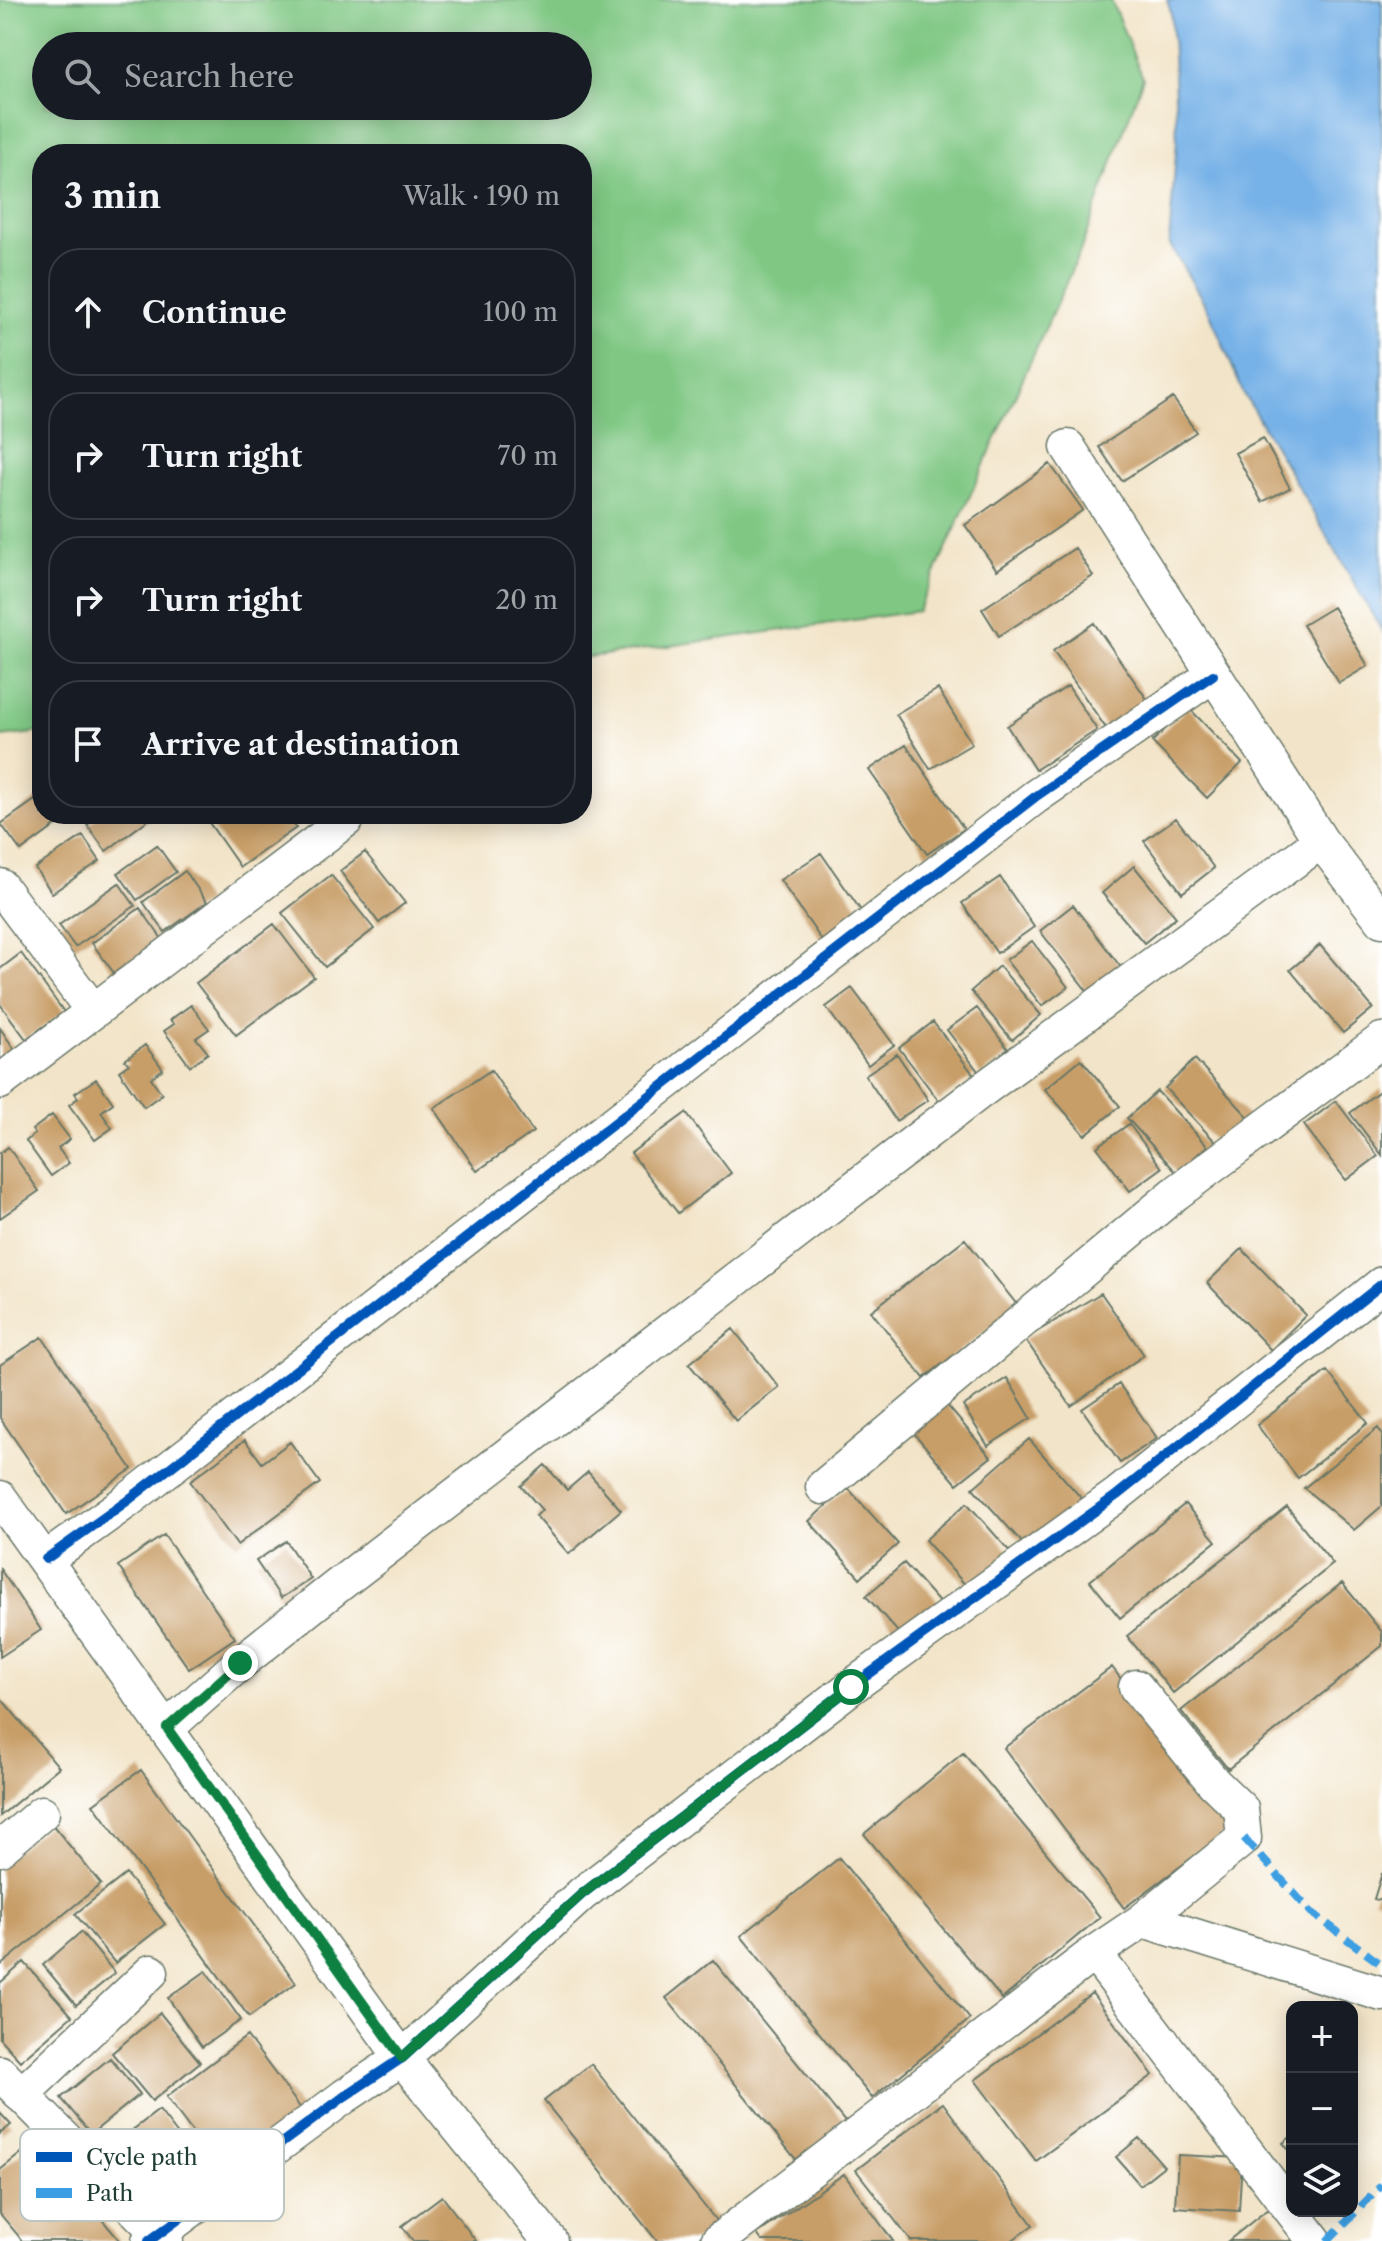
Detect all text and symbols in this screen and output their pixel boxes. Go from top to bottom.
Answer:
search box [32,32,592,120]
icon: search [60,54,104,98]
text: Search here [124,58,294,95]
text: 3 min [64,175,161,217]
text: Walk · 190 m [403,180,560,212]
icon: ahead [66,290,110,334]
text: Continue [142,294,287,331]
text: 100 m [483,296,558,328]
icon: right [66,434,110,478]
text: Turn right [142,438,302,475]
text: 70 m [498,440,558,472]
icon: right [66,578,110,622]
text: Turn right [142,582,302,619]
text: 20 m [495,584,558,616]
icon: arrive [66,722,110,766]
text: Arrive at destination [142,726,460,763]
route end [222,1645,258,1681]
route start [833,1669,869,1705]
map controls [1286,2001,1358,2217]
button: + [1286,2001,1358,2073]
button: − [1286,2073,1358,2145]
legend [20,2129,284,2221]
text: Cycle path [86,2144,198,2171]
button: layers [1286,2145,1358,2217]
text: Path [86,2180,134,2207]

